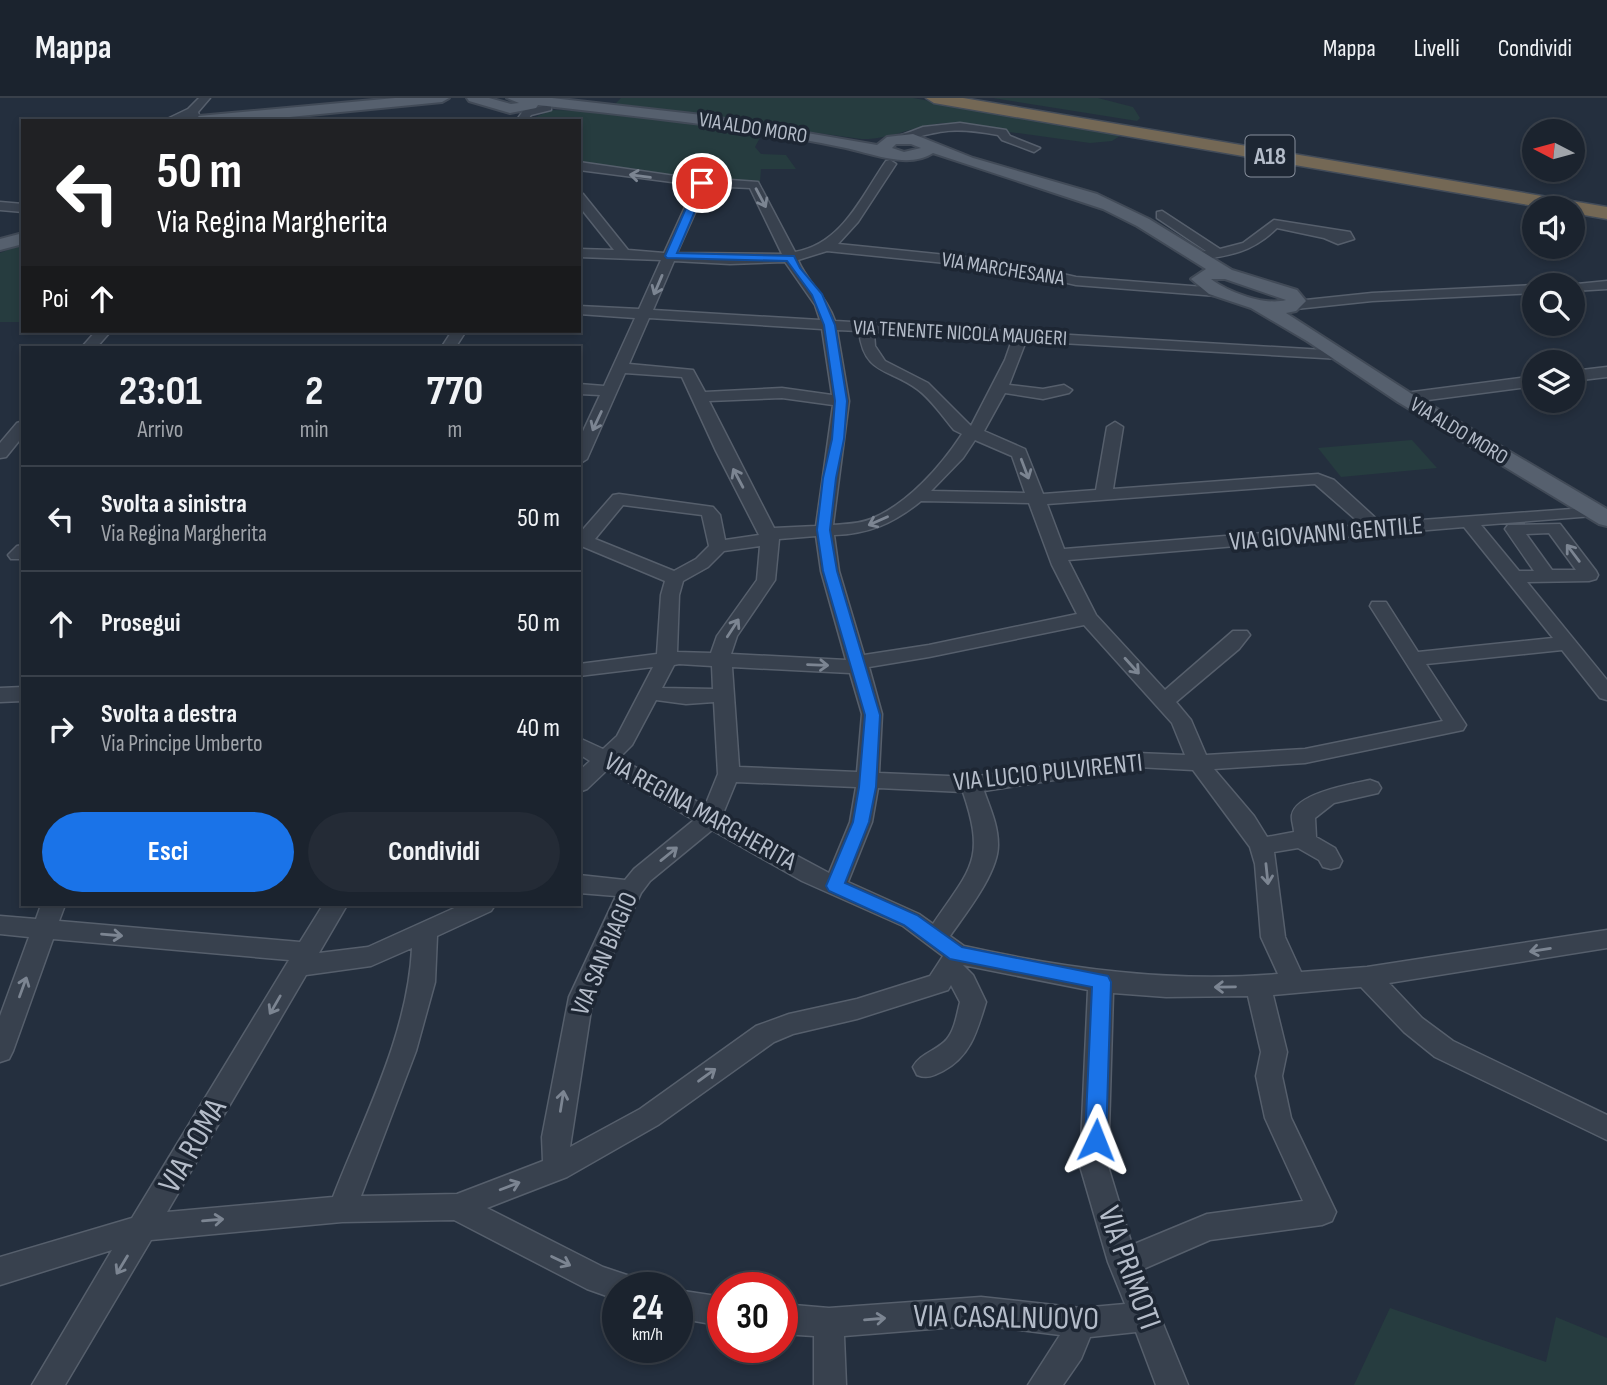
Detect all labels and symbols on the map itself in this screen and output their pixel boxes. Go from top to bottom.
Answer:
street label: VIA ALDO MORO [697,107,809,149]
north arrow [1522,119,1586,182]
road number: A18 [1246,136,1294,176]
pin [672,153,732,213]
one-way arrow [630,169,652,182]
one-way arrow [755,187,769,208]
street label: VIA MARCHESANA [940,247,1067,291]
one-way arrow [651,274,664,295]
street label: VIA TENENTE NICOLA MAUGERI [852,315,1068,351]
street label: VIA ALDO MORO [1406,392,1512,470]
one-way arrow [590,410,603,431]
one-way arrow [1019,457,1032,479]
one-way arrow [731,468,745,488]
street label: VIA GIOVANNI GENTILE [1228,510,1424,558]
one-way arrow [868,515,889,528]
one-way arrow [1566,544,1580,563]
one-way arrow [726,619,740,639]
one-way arrow [1124,657,1140,675]
one-way arrow [806,659,829,672]
street label: VIA REGINA MARGHERITA [599,746,802,878]
street label: VIA LUCIO PULVIRENTI [952,748,1144,798]
one-way arrow [659,846,677,862]
one-way arrow [1261,862,1274,885]
street label: VIA SAN BIAGIO [565,888,645,1020]
one-way arrow [100,929,123,942]
one-way arrow [1529,944,1551,957]
one-way arrow [18,977,30,999]
one-way arrow [1214,980,1237,994]
one-way arrow [268,995,282,1015]
one-way arrow [697,1068,716,1082]
one-way arrow [556,1090,569,1113]
street label: VIA ROMA [150,1092,236,1200]
position arrow [1059,1103,1133,1177]
one-way arrow [498,1179,520,1192]
street label: VIA PRIMOTI [1089,1201,1169,1335]
one-way arrow [201,1214,224,1227]
one-way arrow [114,1254,128,1274]
one-way arrow [549,1255,571,1268]
speed limit sign: 30 [707,1272,798,1363]
street label: VIA CASALNUOVO [913,1297,1099,1339]
one-way arrow [863,1312,885,1325]

